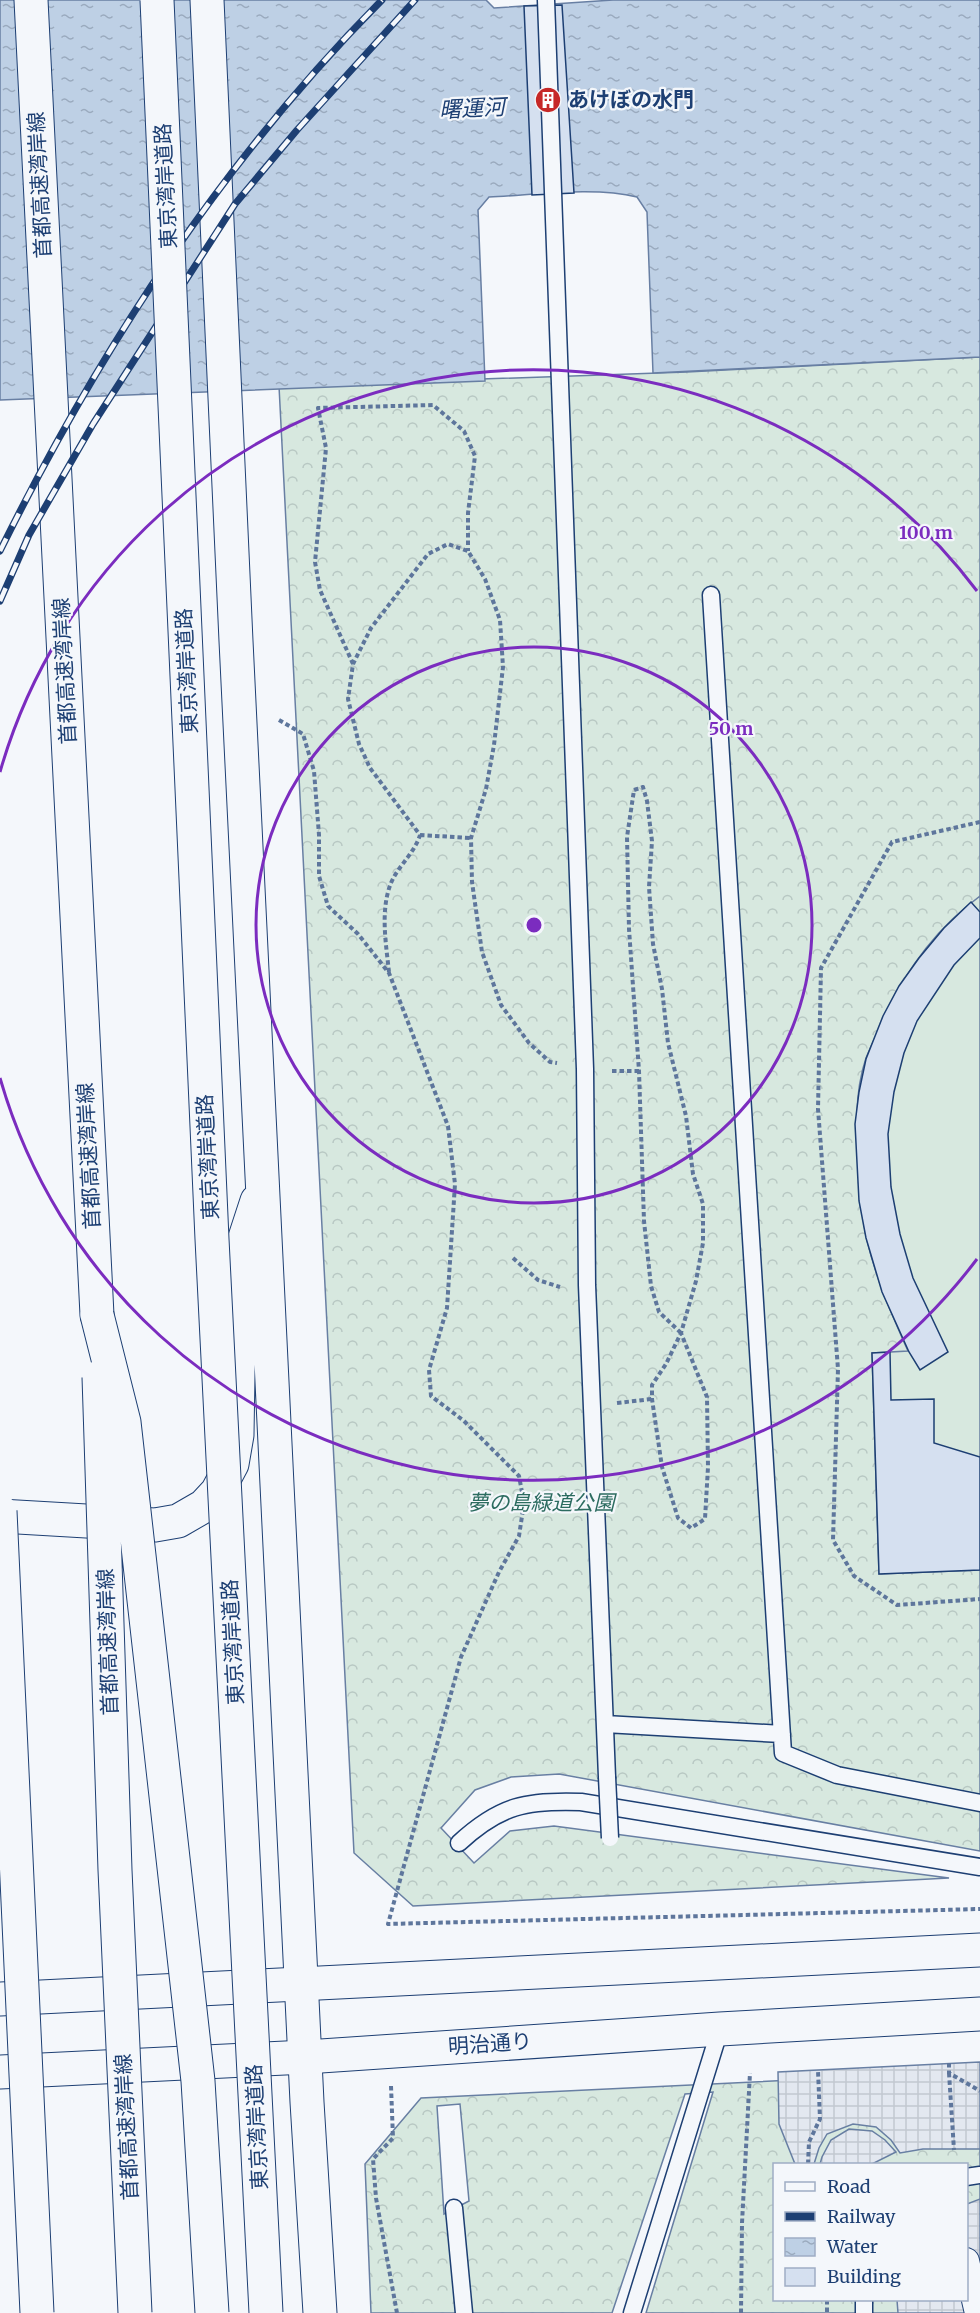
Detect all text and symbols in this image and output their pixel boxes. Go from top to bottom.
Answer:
building icon: あけぼの水門 [533,85,563,115]
place label: あけぼの水門 [568,86,694,113]
water label: 曙運河 [438,92,510,124]
street label: 首都高速湾岸線 [22,111,57,259]
street label: 東京湾岸道路 [149,122,182,250]
text: 100 m [899,521,953,544]
street label: 首都高速湾岸線 [47,597,82,745]
street label: 東京湾岸道路 [170,607,203,735]
text: 50 m [709,717,753,740]
centre of rings [524,915,544,935]
street label: 首都高速湾岸線 [71,1082,106,1230]
street label: 東京湾岸道路 [191,1093,224,1221]
park label: 夢の島緑道公園 [468,1489,617,1516]
street label: 首都高速湾岸線 [91,1568,124,1716]
street label: 東京湾岸道路 [216,1578,249,1706]
street label: 明治通り [447,2027,533,2060]
street label: 首都高速湾岸線 [109,2053,144,2201]
street label: 東京湾岸道路 [240,2063,273,2191]
legend [773,2163,968,2301]
text: Road [827,2175,871,2198]
text: Railway [827,2205,896,2228]
text: Water [826,2235,878,2258]
text: Building [827,2265,901,2288]

